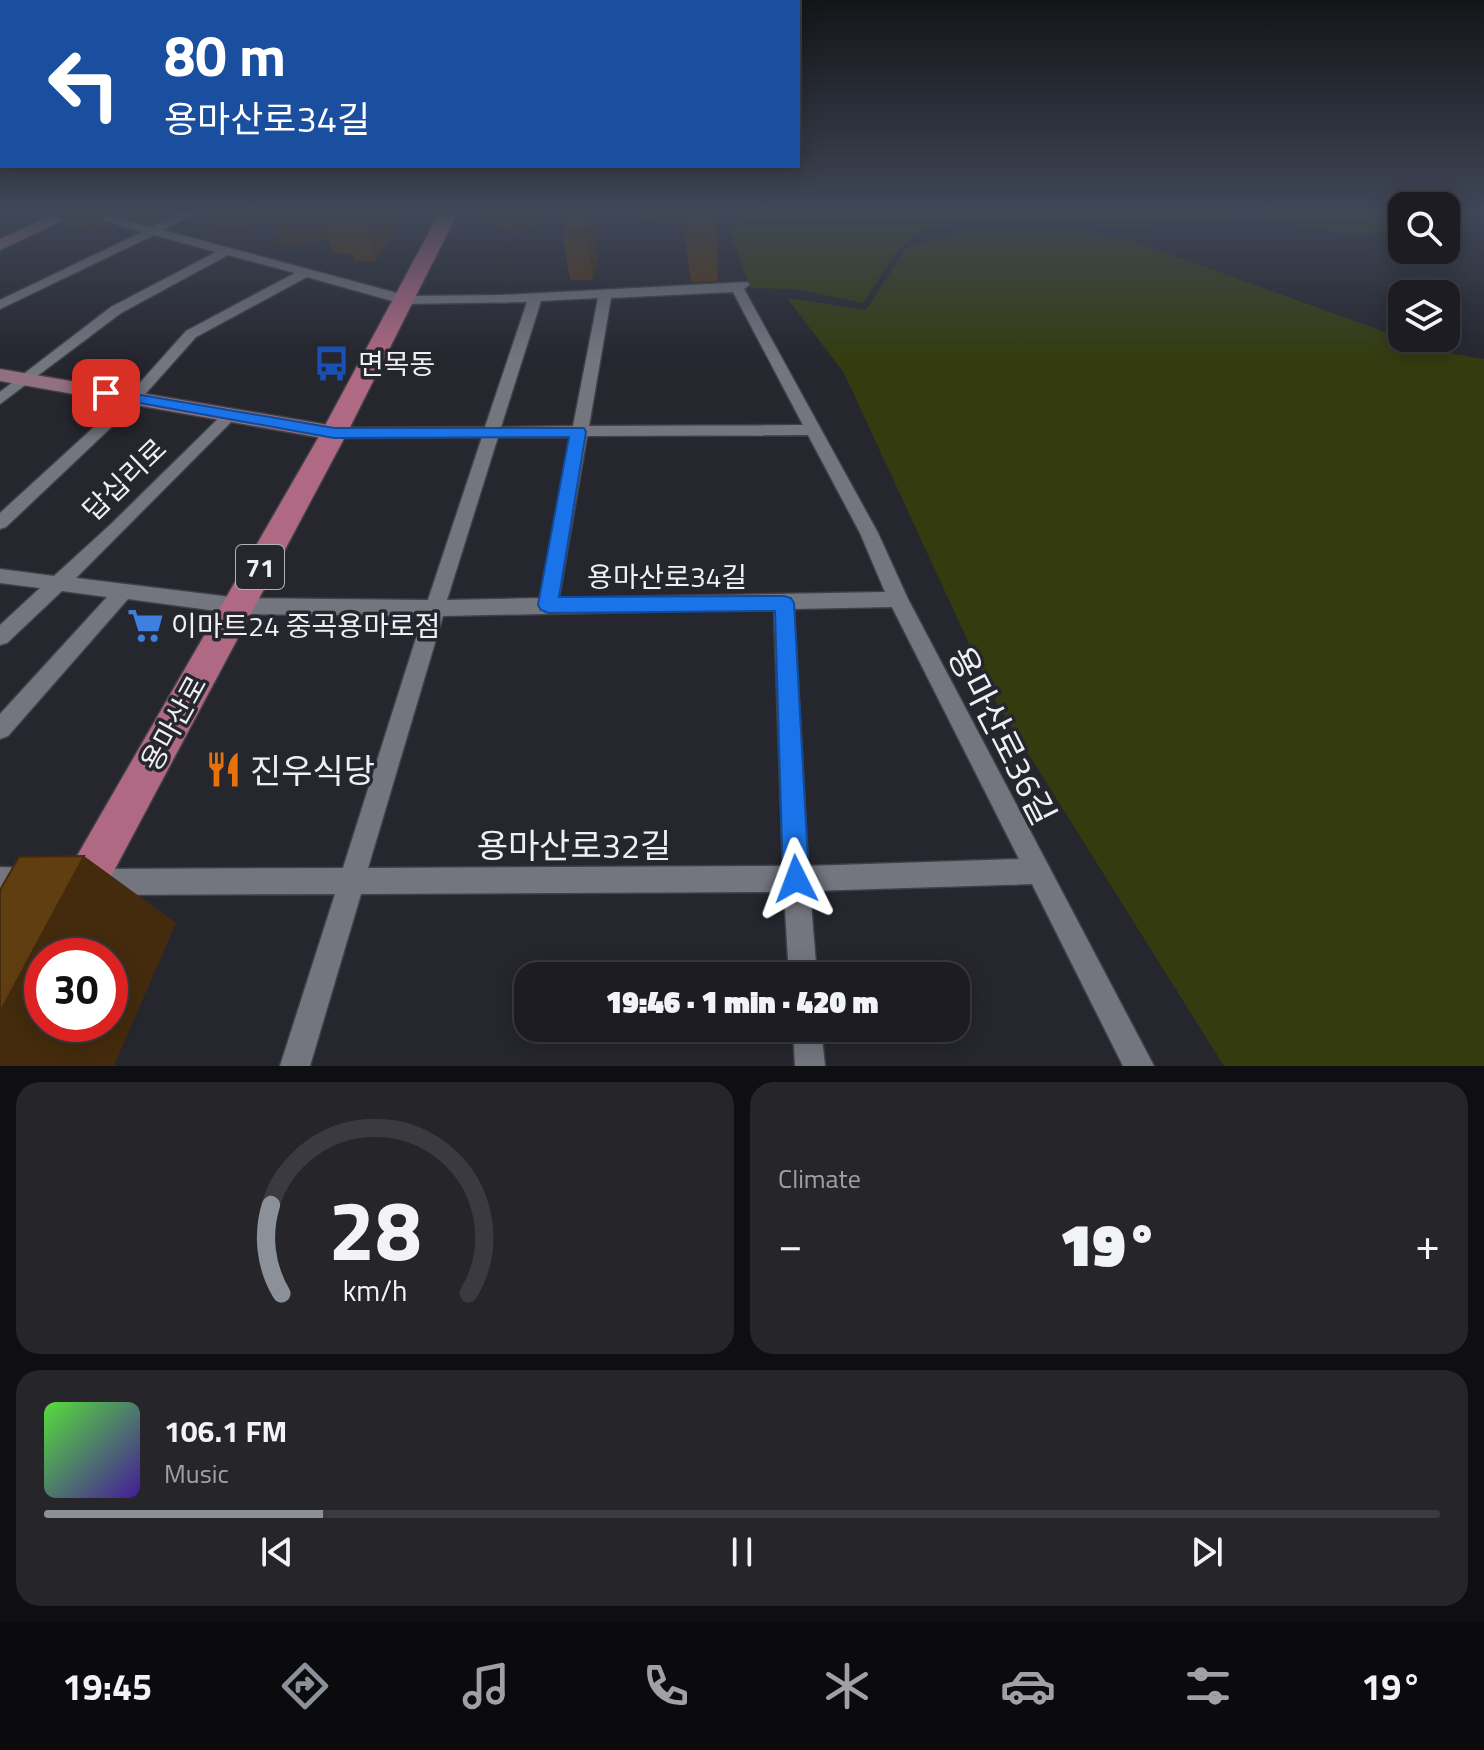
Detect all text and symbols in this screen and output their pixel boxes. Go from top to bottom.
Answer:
text: 80 m [164,13,286,98]
icon: left [32,32,136,136]
text: 용마산로34길 [164,91,370,146]
map controls [1388,192,1460,352]
button: search [1388,192,1460,264]
button: layers [1388,280,1460,352]
place label: 면목동 [358,342,435,385]
bus stop icon: 면목동 [313,344,351,382]
pin [72,359,140,427]
icon: arrive [84,371,128,415]
street label: 답십리로 [72,428,176,530]
road number: 71 [236,545,284,589]
street label: 용마산로34길 [587,555,747,598]
place label: 이마트24 중곡용마로점 [171,604,440,647]
supermarket icon: 이마트24 중곡용마로점 [126,606,164,644]
street label: 용마산로36길 [936,637,1070,833]
street label: 용마산로 [129,668,217,778]
place label: 진우식당 [250,744,375,796]
restaurant icon: 진우식당 [205,751,243,789]
street label: 용마산로32길 [477,819,671,871]
position arrow [754,837,838,921]
speed limit sign: 30 [24,938,128,1042]
text: 19:46 · 1 min · 420 m [606,979,878,1025]
text: Climate [778,1159,861,1198]
text: 28 [328,1166,422,1292]
text: 19° [1060,1198,1159,1289]
text: − [778,1210,803,1277]
text: + [1415,1210,1440,1277]
text: km/h [343,1269,407,1312]
text: 106.1 FM [164,1408,287,1454]
text: Music [164,1454,229,1493]
icon: previous [255,1530,299,1574]
icon: pause [720,1530,764,1574]
icon: next [1185,1530,1229,1574]
icon: directions [277,1658,333,1714]
icon: music [458,1658,514,1714]
icon: phone [638,1658,694,1714]
icon: climate [819,1658,875,1714]
icon: car [1000,1658,1056,1714]
icon: filters [1180,1658,1236,1714]
text: 19:45 [62,1659,152,1714]
text: 19° [1361,1659,1422,1714]

